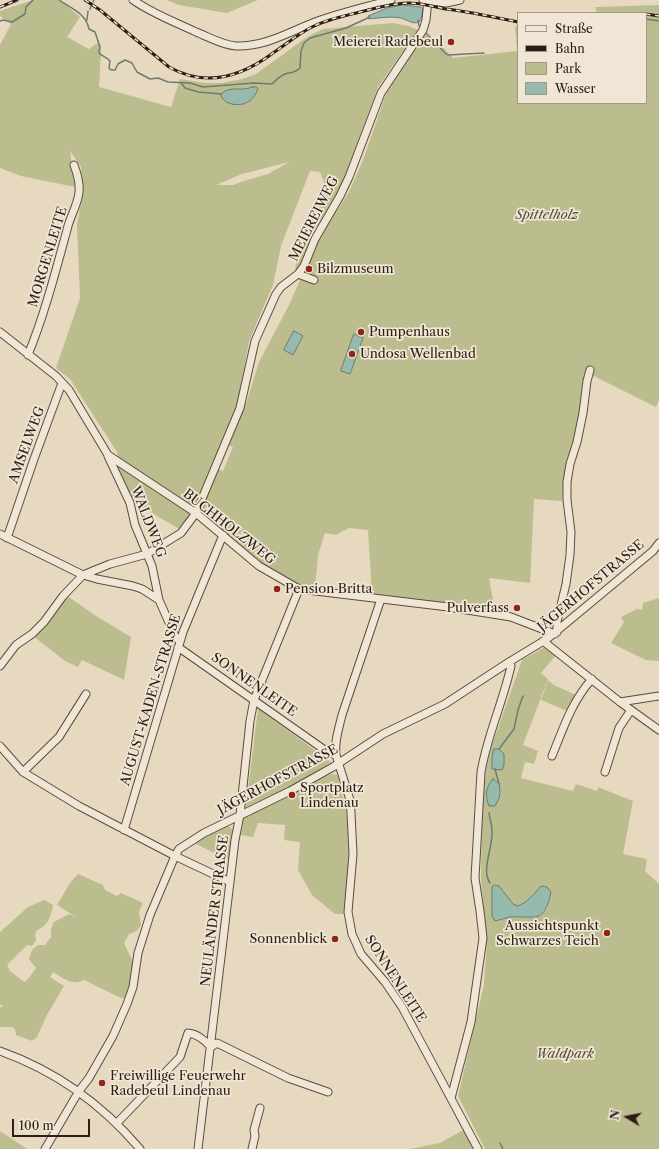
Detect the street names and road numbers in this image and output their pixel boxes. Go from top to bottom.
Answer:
street label: MEIEREIWEG [286,174,342,264]
street label: MORGENLEITE [25,205,71,309]
street label: AMSELWEG [6,404,48,486]
street label: WALDWEG [127,484,169,560]
street label: BUCHHOLZWEG [180,486,278,568]
street label: JÄGERHOFSTRASSE [535,537,647,635]
street label: AUGUST-KADEN-STRASSE [117,612,185,788]
street label: SONNENLEITE [208,650,300,720]
street label: JÄGERHOFSTRASSE [215,742,341,818]
street label: NEULÄNDER STRASSE [198,835,232,987]
street label: SONNENLEITE [361,933,429,1025]

